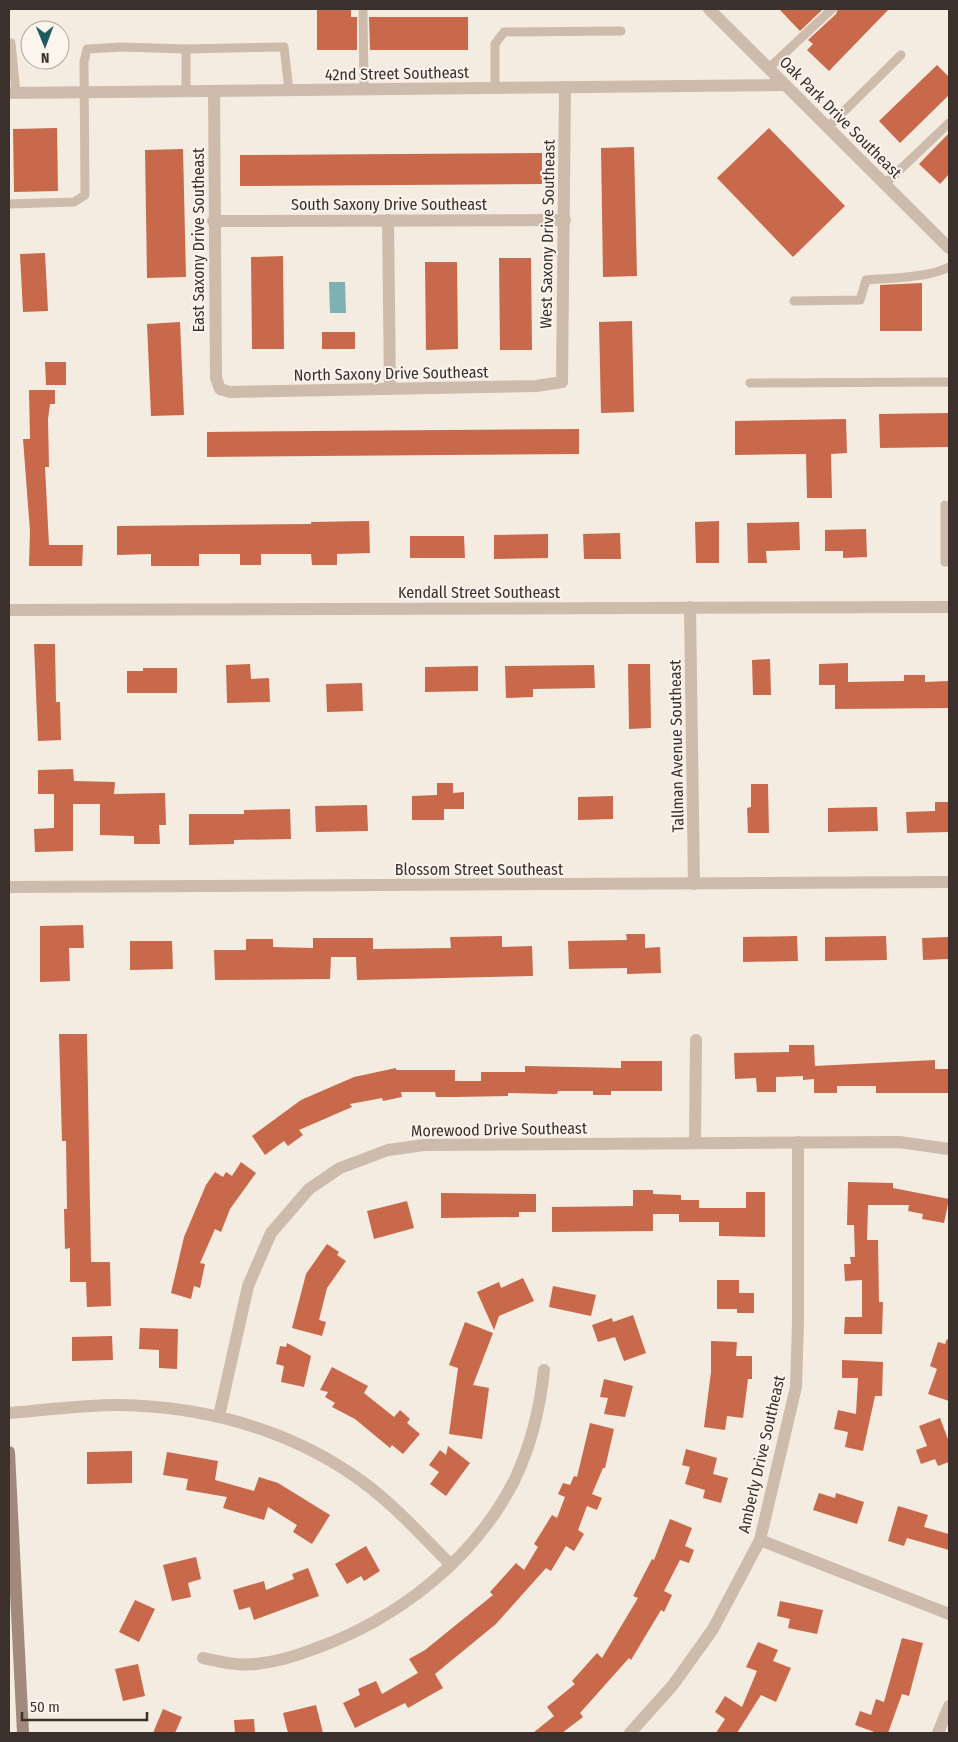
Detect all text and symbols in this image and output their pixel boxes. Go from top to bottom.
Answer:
north arrow [20,20,70,70]
text: N [41,49,50,66]
street label: Oak Park Drive Southeast [776,52,906,183]
street label: 42nd Street Southeast [325,63,470,84]
street label: West Saxony Drive Southeast [536,138,559,329]
street label: East Saxony Drive Southeast [189,147,208,332]
street label: South Saxony Drive Southeast [291,195,488,214]
street label: North Saxony Drive Southeast [293,362,489,385]
street label: Kendall Street Southeast [398,583,561,602]
street label: Tallman Avenue Southeast [665,659,688,833]
street label: Blossom Street Southeast [395,860,564,879]
street label: Morewood Drive Southeast [411,1118,588,1141]
street label: Amberly Drive Southeast [734,1373,789,1535]
scale bar [22,1690,148,1722]
text: 50 m [30,1698,60,1716]

